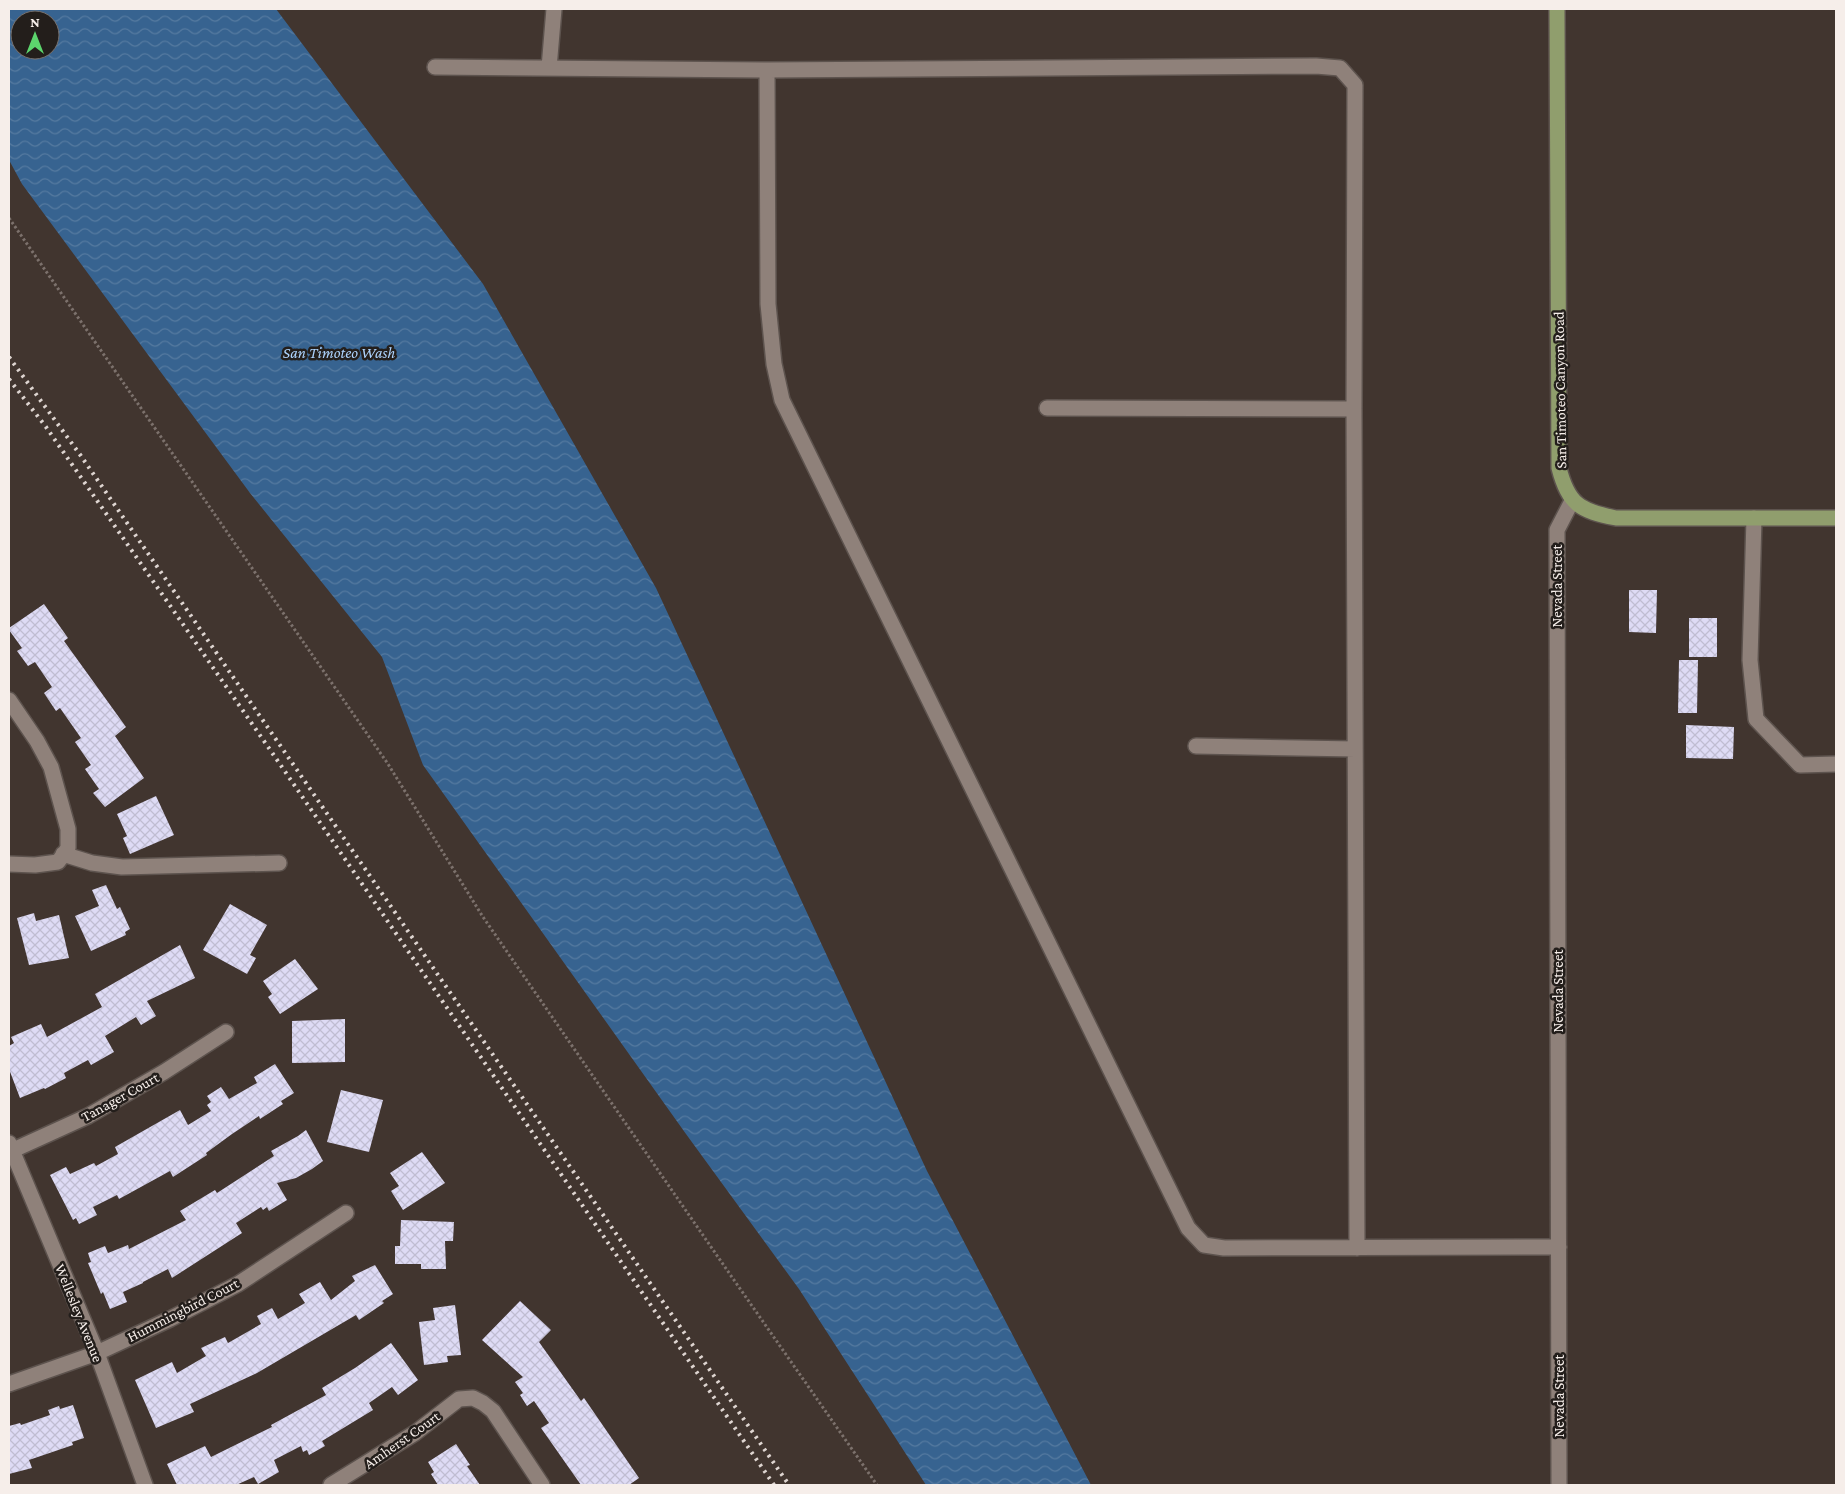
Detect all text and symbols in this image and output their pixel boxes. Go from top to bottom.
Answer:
north arrow [10,10,60,60]
text: N [30,14,40,30]
street label: San Timoteo Canyon Road [1551,311,1570,469]
water label: San Timoteo Wash [283,344,395,361]
street label: Nevada Street [1549,544,1565,627]
street label: Nevada Street [1550,949,1566,1032]
street label: Tanager Court [79,1069,163,1126]
street label: Wellesley Avenue [51,1262,106,1365]
street label: Hummingbird Court [125,1274,243,1346]
street label: Nevada Street [1551,1354,1567,1437]
street label: Amherst Court [361,1407,444,1472]

